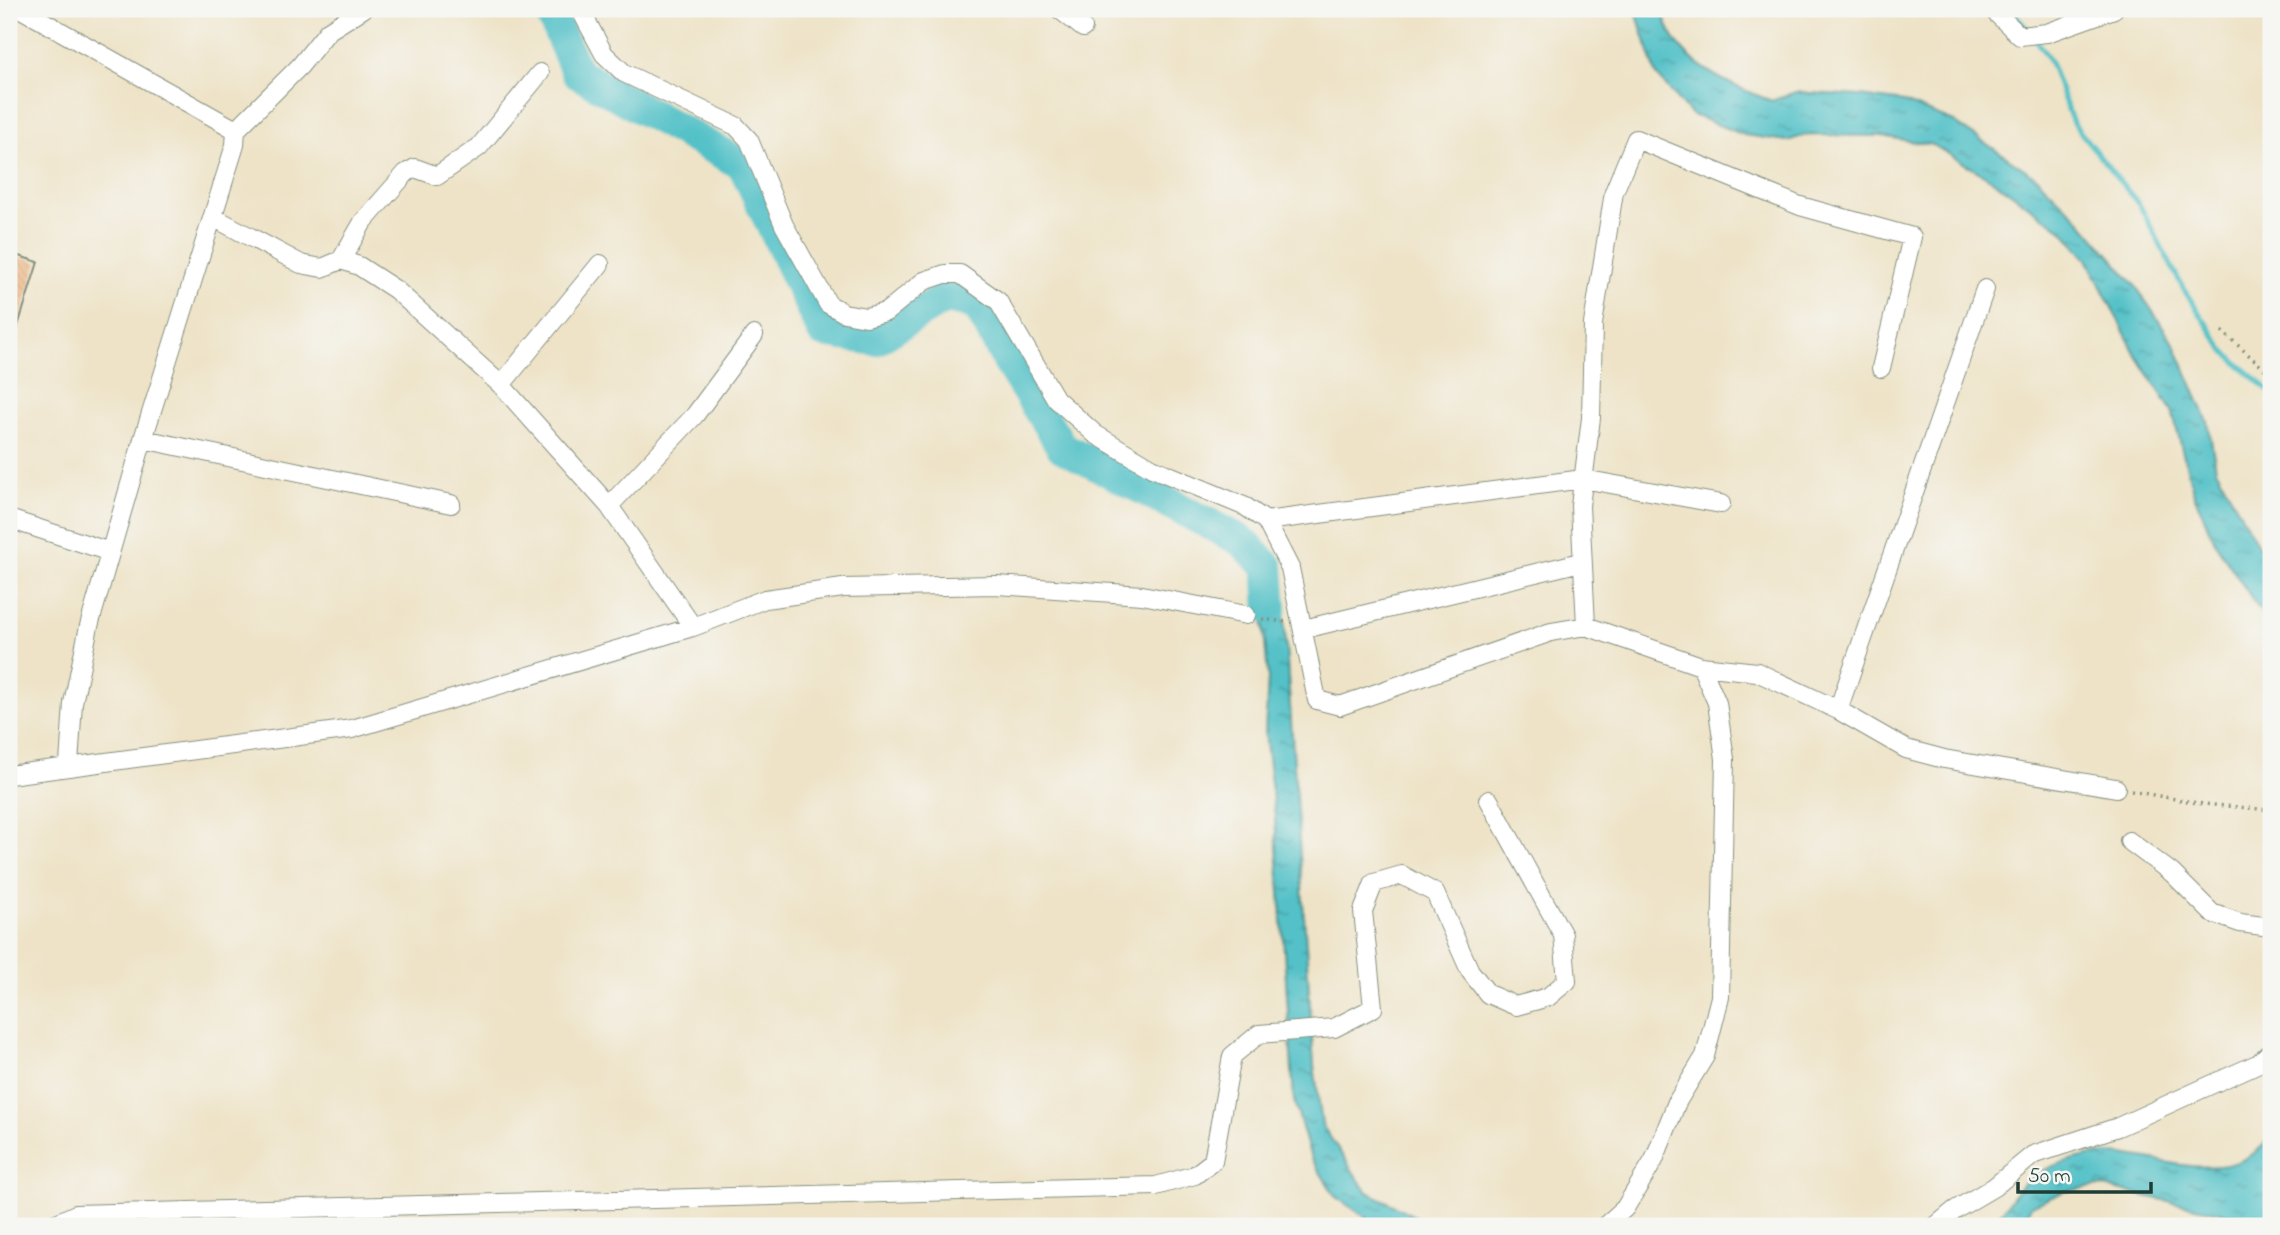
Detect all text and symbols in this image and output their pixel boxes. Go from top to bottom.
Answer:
scale bar [2018,1151,2150,1195]
text: 50 m [2028,1162,2071,1192]

